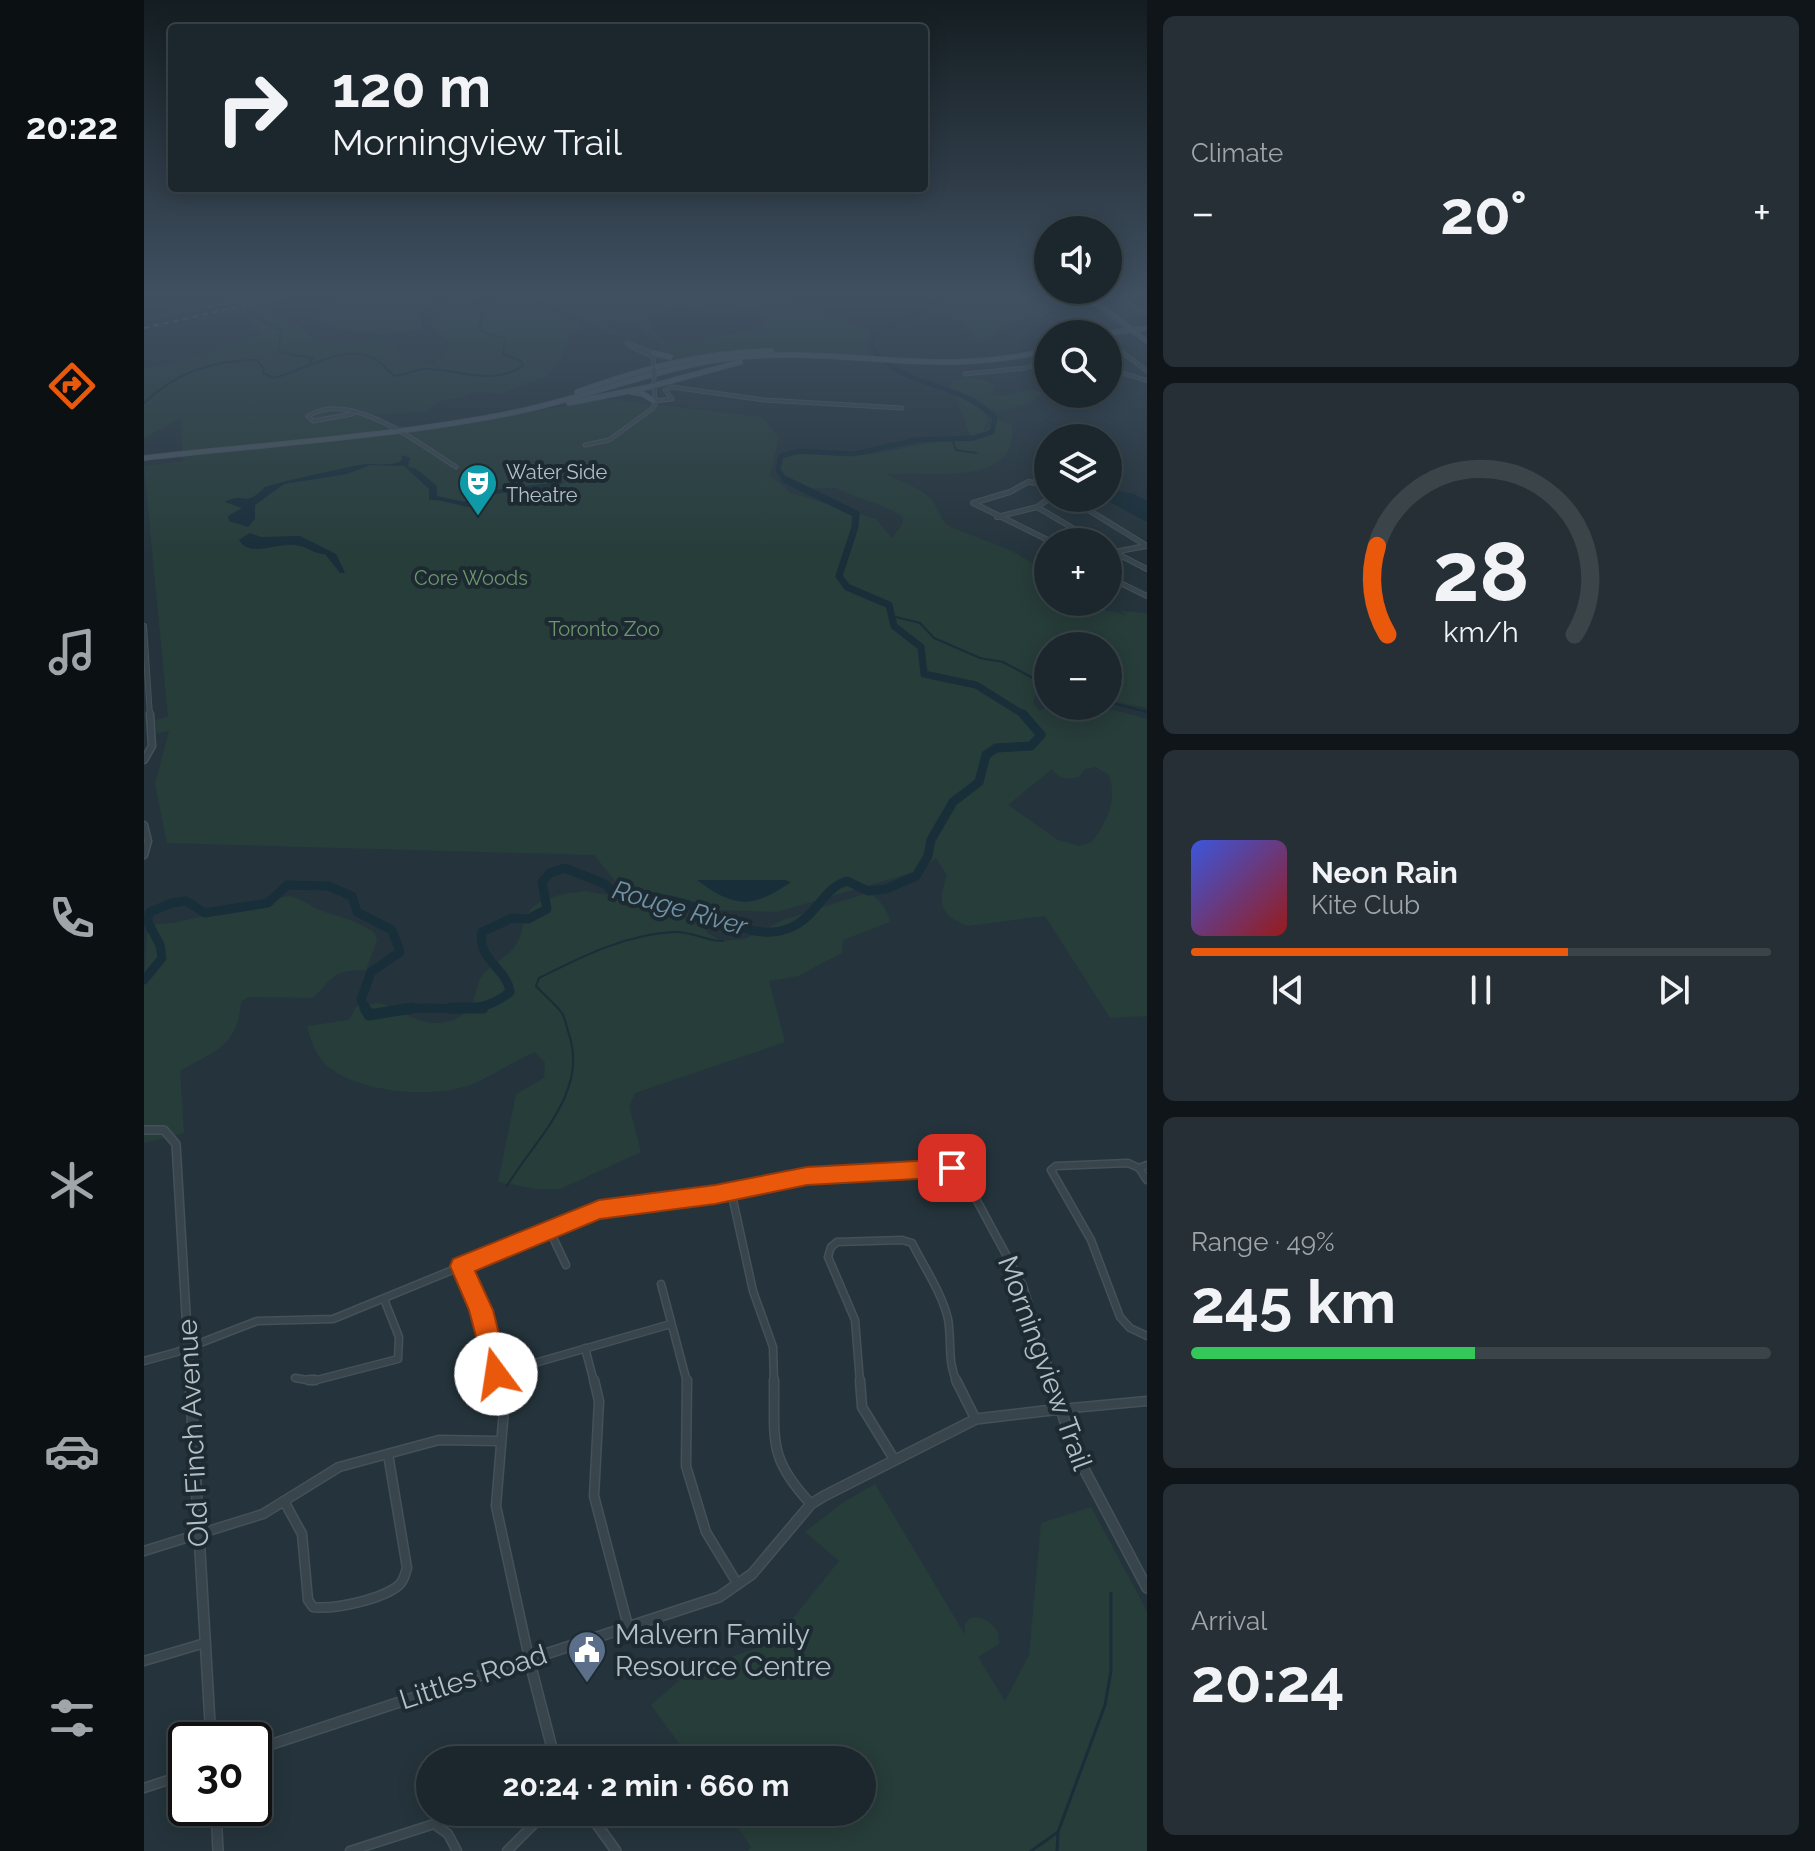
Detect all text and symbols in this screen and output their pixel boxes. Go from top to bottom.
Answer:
text: 120 m [332,54,491,120]
icon: right [200,56,304,160]
text: 20:22 [26,105,118,147]
text: Morningview Trail [332,121,622,163]
text: Climate [1191,138,1283,168]
text: 20° [1440,178,1527,248]
text: − [1191,187,1215,238]
text: + [1753,187,1771,238]
map controls [1034,216,1122,720]
button: sound [1034,216,1122,304]
button: search [1034,320,1122,408]
icon: directions [44,358,100,414]
button: layers [1034,424,1122,512]
place label: Water Side Theatre [506,460,608,507]
theatre icon: Water Side Theatre [457,462,499,517]
text: 28 [1432,522,1530,619]
button: + [1034,528,1122,616]
park label: Core Woods [414,566,528,590]
text: km/h [1443,615,1519,649]
park label: Toronto Zoo [548,617,660,641]
icon: music [44,624,100,680]
button: − [1034,632,1122,720]
text: Neon Rain [1311,855,1458,890]
water label: Rouge River [609,874,752,942]
icon: phone [44,890,100,946]
text: Kite Club [1311,890,1420,920]
icon: previous [1266,968,1310,1012]
icon: pause [1459,968,1503,1012]
icon: next [1652,968,1696,1012]
pin [918,1134,986,1202]
icon: arrive [930,1146,974,1190]
icon: climate [44,1157,100,1213]
text: Range · 49% [1191,1227,1335,1257]
street label: Morningview Trail [991,1251,1099,1475]
text: 245 km [1191,1267,1396,1337]
street label: Old Finch Avenue [171,1318,215,1548]
position arrow [454,1332,538,1416]
icon: car [44,1423,100,1479]
text: Arrival [1191,1606,1267,1636]
place label: Malvern Family Resource Centre [615,1618,831,1683]
public building icon: Malvern Family Resource Centre [566,1629,608,1684]
street label: Littles Road [395,1638,551,1716]
text: 20:24 [1191,1646,1345,1716]
icon: filters [44,1690,100,1746]
speed limit sign: 30 [168,1722,272,1826]
text: 20:24 · 2 min · 660 m [503,1768,789,1803]

